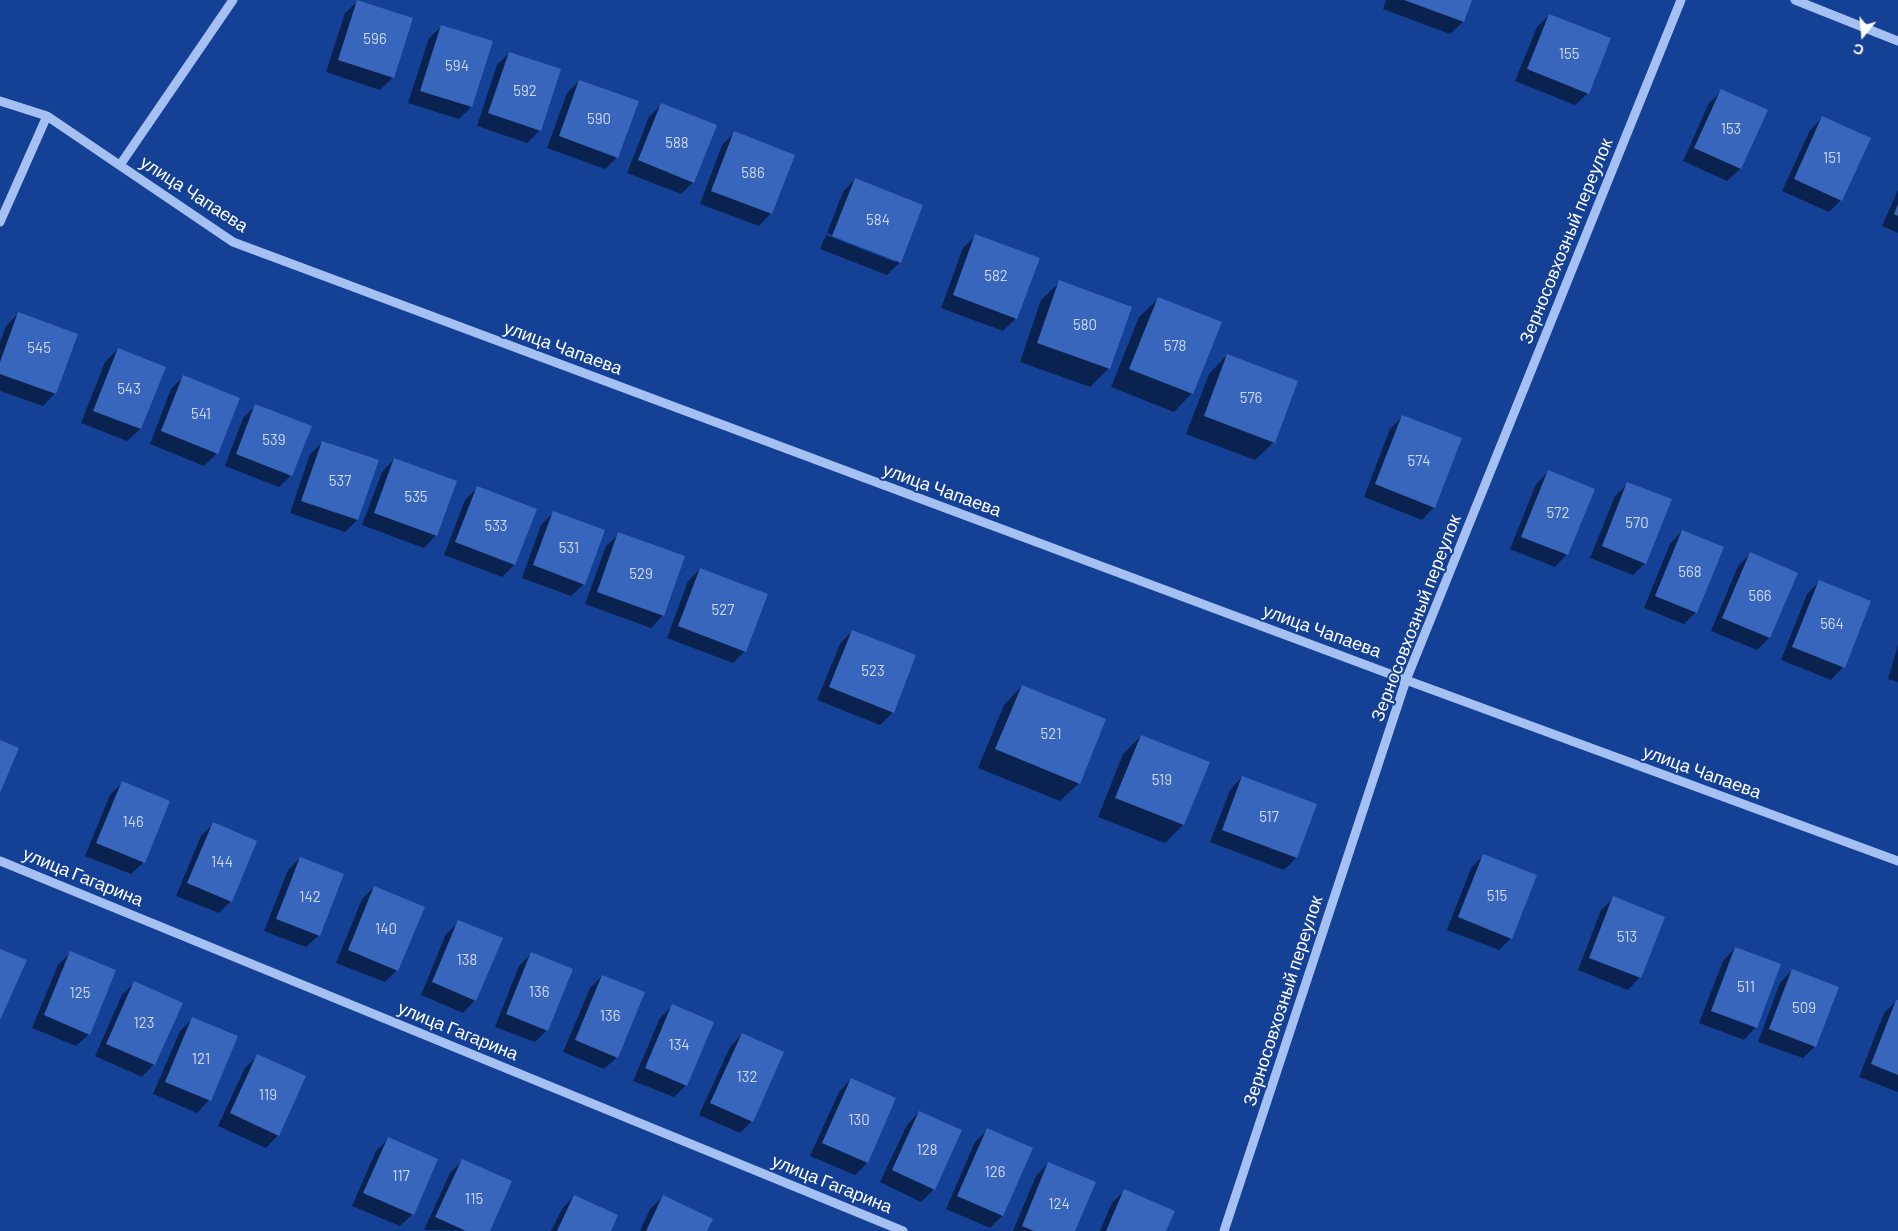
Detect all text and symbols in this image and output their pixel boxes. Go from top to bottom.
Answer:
north arrow [1838,10,1888,60]
house number: 596 [363,30,387,48]
text: С [1851,40,1866,59]
house number: 155 [1559,45,1579,63]
house number: 594 [445,57,469,75]
house number: 592 [513,82,537,100]
house number: 590 [587,110,611,128]
house number: 153 [1721,120,1741,138]
house number: 588 [665,134,689,152]
street label: Зерносовхозный переулок [1515,135,1617,347]
house number: 151 [1823,149,1841,167]
street label: улица Чапаева [136,151,252,237]
house number: 586 [741,164,765,182]
house number: 584 [866,211,890,229]
house number: 582 [984,267,1008,285]
house number: 580 [1073,316,1097,334]
street label: улица Чапаева [501,317,625,379]
house number: 578 [1164,337,1186,355]
house number: 545 [27,339,51,357]
house number: 543 [117,380,141,398]
house number: 576 [1240,389,1262,407]
house number: 541 [191,405,211,423]
house number: 539 [262,431,286,449]
house number: 574 [1407,452,1431,470]
street label: улица Чапаева [880,459,1004,521]
house number: 537 [329,472,351,490]
house number: 535 [404,488,428,506]
house number: 572 [1547,504,1569,522]
street label: Зерносовхозный переулок [1367,512,1465,724]
house number: 570 [1625,514,1649,532]
house number: 533 [484,517,508,535]
house number: 531 [559,539,579,557]
house number: 568 [1678,563,1702,581]
house number: 529 [629,565,653,583]
house number: 566 [1748,587,1772,605]
street label: улица Чапаева [1260,600,1384,662]
house number: 527 [712,601,734,619]
house number: 564 [1820,615,1844,633]
house number: 523 [861,662,885,680]
house number: 521 [1041,725,1061,743]
street label: улица Чапаева [1640,741,1764,803]
house number: 519 [1152,771,1172,789]
house number: 517 [1259,808,1279,826]
house number: 146 [122,813,144,831]
street label: улица Гагарина [20,843,146,911]
house number: 144 [211,853,233,871]
house number: 515 [1487,887,1507,905]
house number: 142 [299,888,321,906]
street label: Зерносовхозный переулок [1239,893,1327,1109]
house number: 140 [375,920,397,938]
house number: 513 [1617,928,1637,946]
house number: 138 [457,951,477,969]
house number: 511 [1737,978,1755,996]
house number: 136 [529,983,549,1001]
house number: 125 [70,984,90,1002]
street label: улица Гагарина [395,997,521,1065]
house number: 509 [1792,999,1816,1017]
house number: 136 [600,1007,620,1025]
house number: 123 [134,1014,154,1032]
house number: 134 [668,1036,690,1054]
house number: 121 [192,1050,210,1068]
house number: 132 [736,1068,758,1086]
house number: 119 [259,1086,277,1104]
house number: 130 [848,1111,870,1129]
house number: 128 [916,1141,938,1159]
street label: улица Гагарина [769,1150,895,1218]
house number: 126 [984,1163,1006,1181]
house number: 117 [392,1167,410,1185]
house number: 115 [465,1190,483,1208]
house number: 124 [1048,1195,1070,1213]

